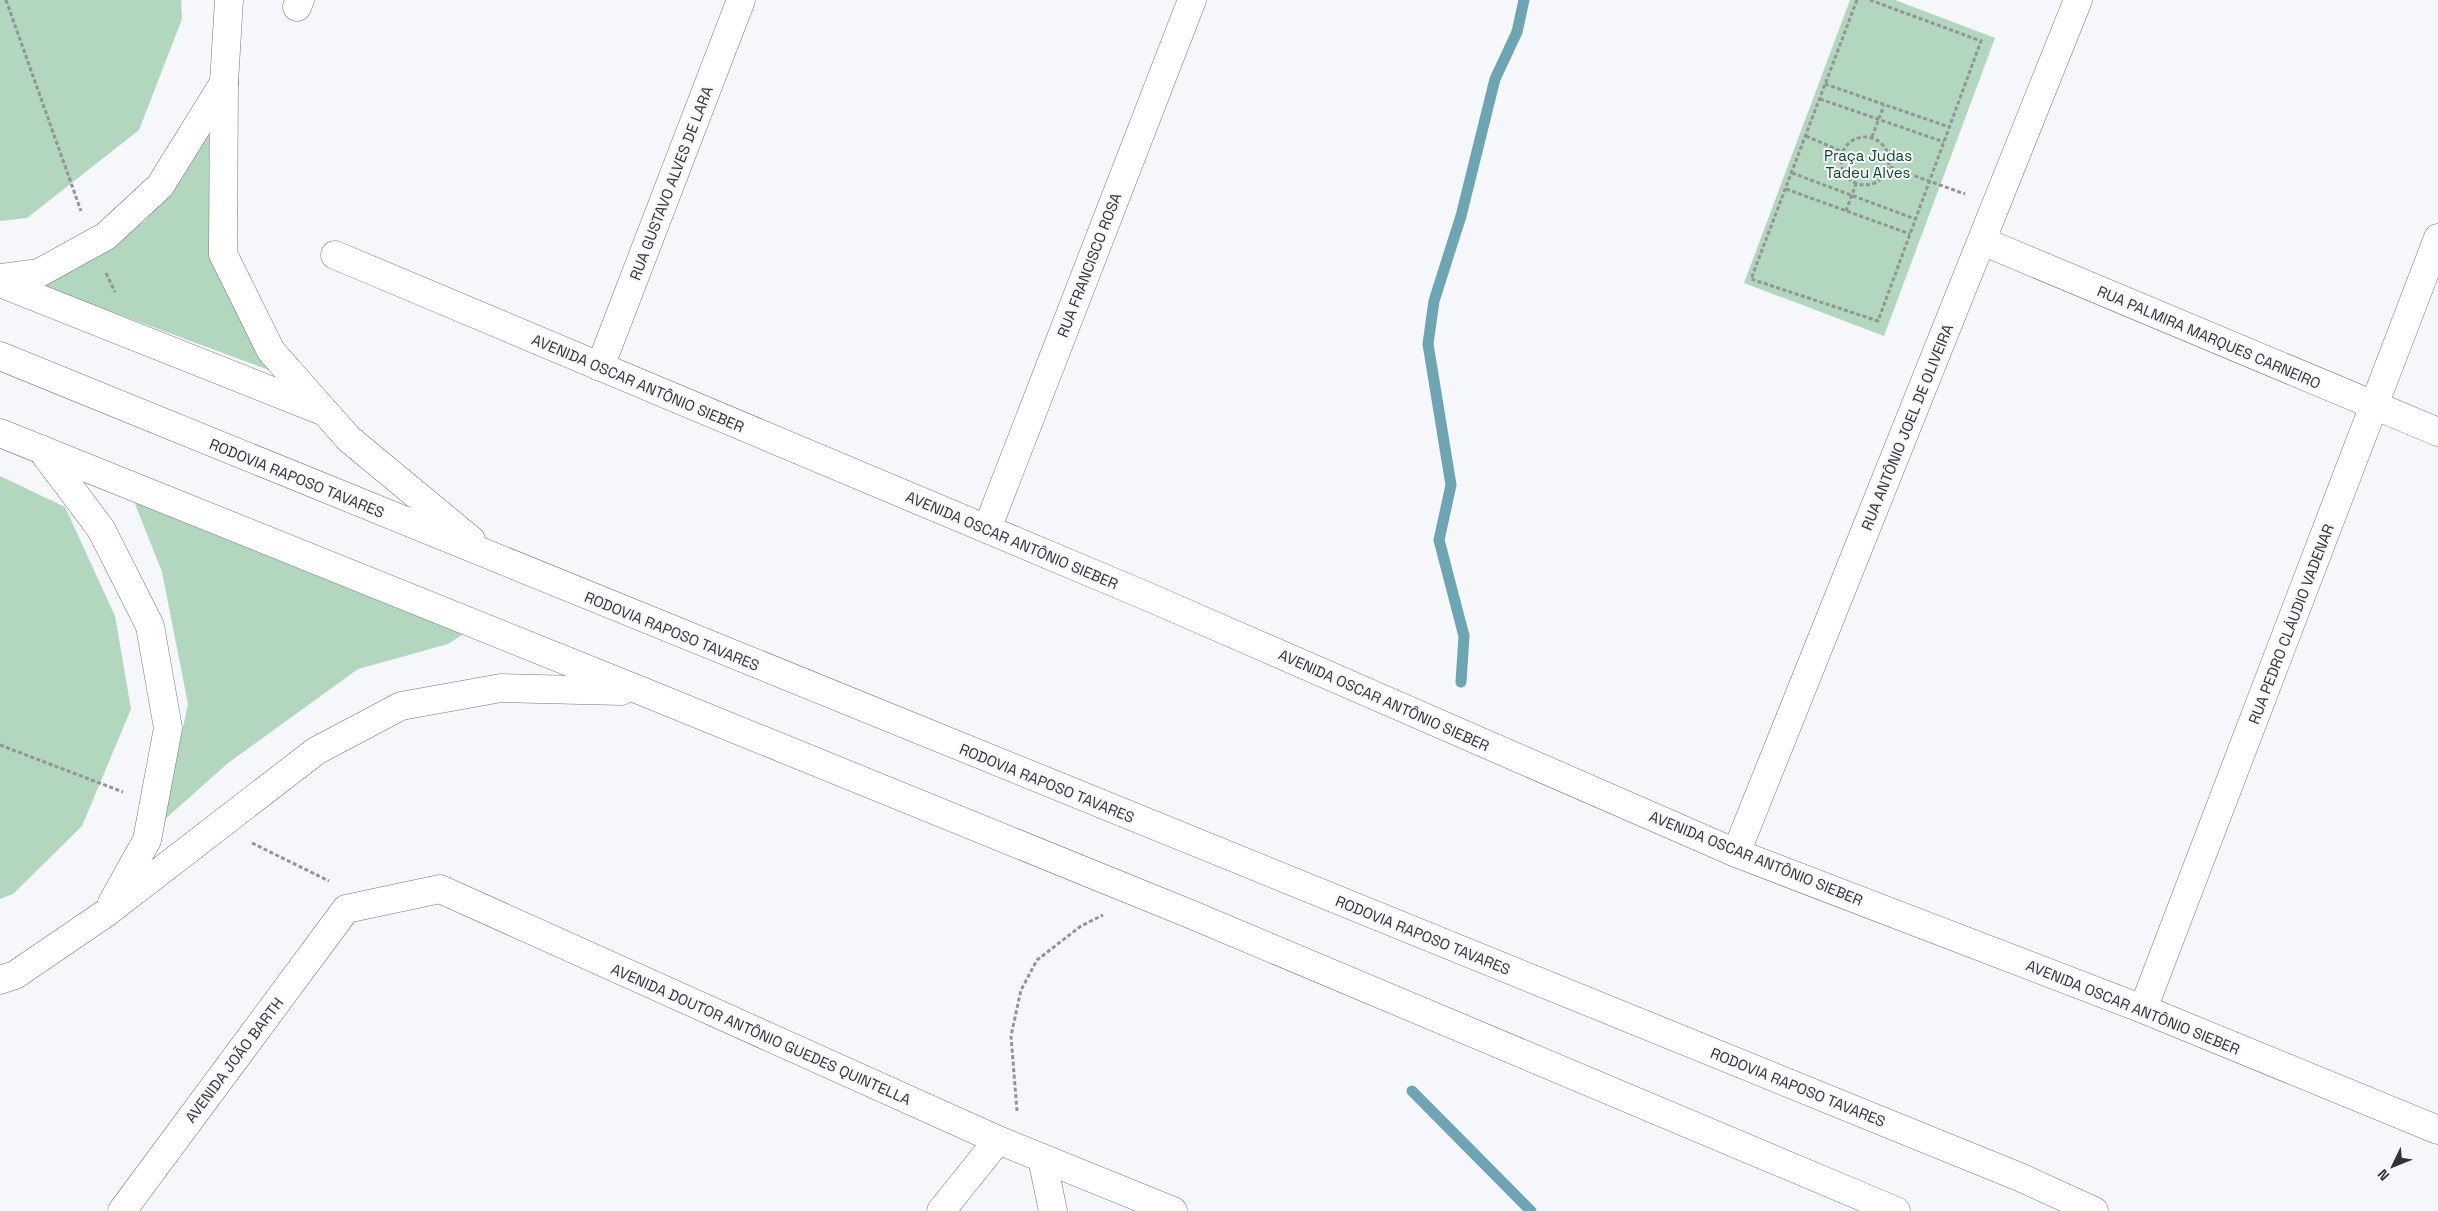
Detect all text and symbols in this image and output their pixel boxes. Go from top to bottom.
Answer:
street label: RUA GUSTAVO ALVES DE LARA [625,83,717,283]
park label: Praça Judas Tadeu Alves [1824,146,1912,182]
street label: RUA FRANCISCO ROSA [1053,189,1126,340]
street label: RUA PALMIRA MARQUES CARNEIRO [2094,281,2324,393]
street label: RUA ANTÔNIO JOEL DE OLIVEIRA [1857,321,1957,533]
street label: AVENIDA OSCAR ANTÔNIO SIEBER [529,330,747,436]
street label: RODOVIA RAPOSO TAVARES [207,434,387,522]
street label: AVENIDA OSCAR ANTÔNIO SIEBER [903,487,1121,593]
street label: RUA PEDRO CLÁUDIO VADENAR [2244,521,2338,727]
street label: RODOVIA RAPOSO TAVARES [582,587,762,675]
street label: AVENIDA OSCAR ANTÔNIO SIEBER [1276,645,1492,755]
street label: RODOVIA RAPOSO TAVARES [957,739,1137,827]
street label: AVENIDA OSCAR ANTÔNIO SIEBER [1646,806,1866,910]
street label: RODOVIA RAPOSO TAVARES [1333,891,1513,979]
street label: AVENIDA OSCAR ANTÔNIO SIEBER [2023,955,2243,1059]
street label: AVENIDA DOUTOR ANTÔNIO GUEDES QUINTELLA [608,959,914,1109]
street label: AVENIDA JOÃO BARTH [181,994,287,1126]
street label: RODOVIA RAPOSO TAVARES [1708,1043,1888,1131]
north arrow [2368,1141,2418,1191]
text: N [2374,1165,2393,1184]

